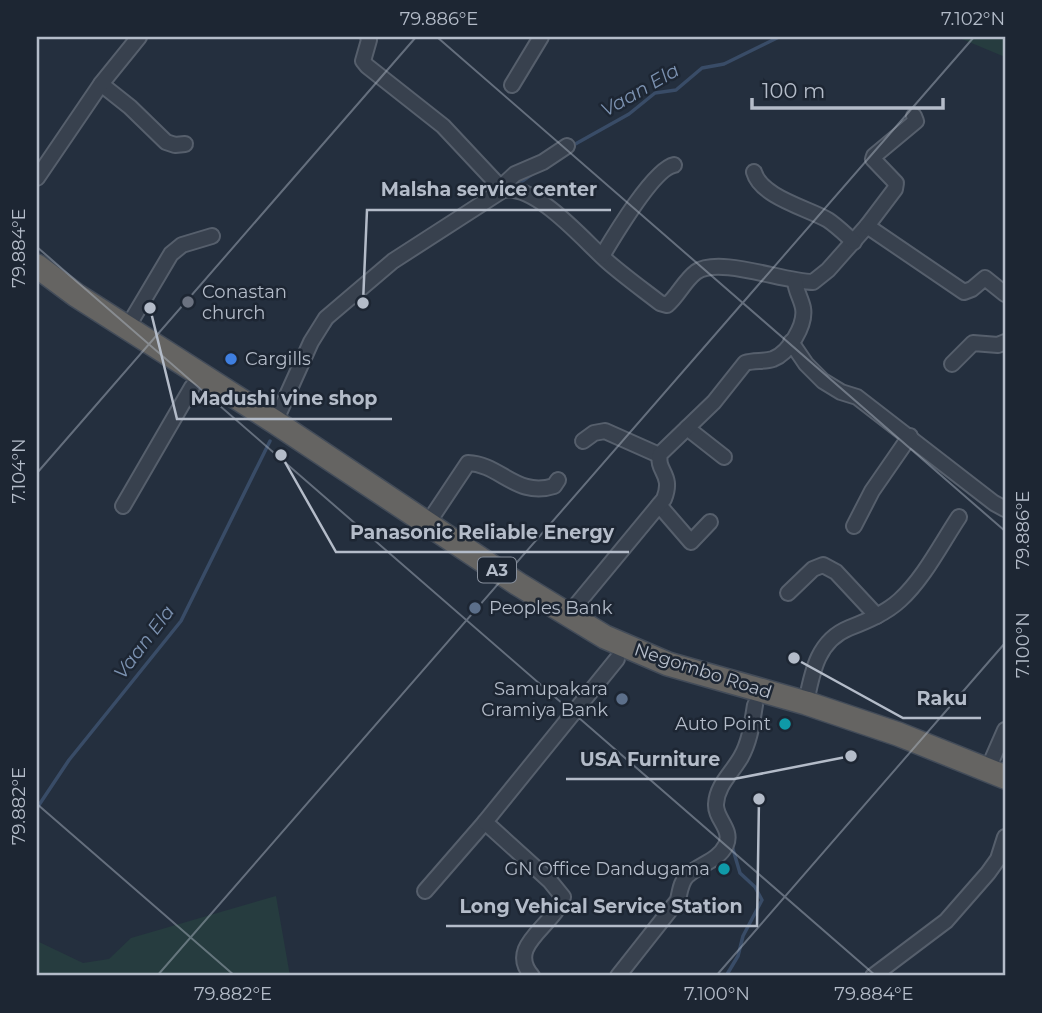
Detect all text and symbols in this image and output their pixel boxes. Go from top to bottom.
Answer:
text: 79.886°E [400,8,478,30]
text: 7.102°N [941,8,1005,30]
water label: Vaan Ela [597,58,683,122]
scale bar [752,66,942,110]
text: 100 m [762,78,825,103]
callout: Malsha service center [367,170,611,210]
text: Malsha service center [381,178,597,201]
text: 79.884°E [8,208,30,288]
place label: Conastan church [202,281,287,324]
marker: Conastan church [180,294,196,310]
place label: Cargills [245,348,311,370]
marker: Cargills [223,351,239,367]
callout: Madushi vine shop [177,379,392,419]
text: Madushi vine shop [191,387,377,410]
text: 7.104°N [8,438,30,504]
text: 79.886°E [1012,491,1034,569]
callout: Panasonic Reliable Energy [336,512,629,552]
text: Panasonic Reliable Energy [350,521,615,544]
road number: A3 [478,558,516,582]
place label: Peoples Bank [489,597,613,619]
water label: Vaan Ela [109,600,179,683]
marker: Peoples Bank [467,600,483,616]
text: 7.100°N [1012,612,1034,678]
street label: Negombo Road [631,638,775,704]
place label: Samupakara Gramiya Bank [481,678,608,721]
callout: Raku [903,678,981,718]
text: Raku [917,687,967,710]
marker: Samupakara Gramiya Bank [614,691,630,707]
place label: Auto Point [675,713,771,735]
marker: Auto Point [777,716,793,732]
callout: USA Furniture [566,739,734,779]
text: USA Furniture [580,748,720,771]
text: 79.882°E [8,767,30,845]
place label: GN Office Dandugama [504,858,710,880]
marker: GN Office Dandugama [716,861,732,877]
callout: Long Vehical Service Station [446,886,757,926]
text: Long Vehical Service Station [459,895,743,918]
text: 79.882°E [194,983,272,1005]
text: 7.100°N [684,983,750,1005]
text: 79.884°E [834,983,914,1005]

